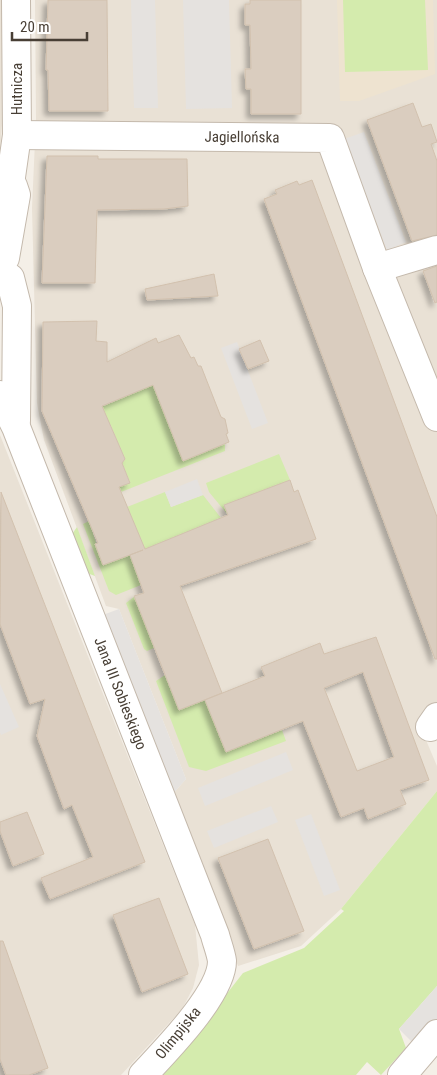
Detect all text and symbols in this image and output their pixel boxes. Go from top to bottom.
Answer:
scale bar [12,10,88,42]
text: 20 m [20,18,50,36]
street label: Hutnicza [8,63,26,115]
street label: Jagiellońska [204,128,279,147]
street label: Jana III Sobieskiego [90,635,151,752]
street label: Olimpijska [151,1003,205,1063]

